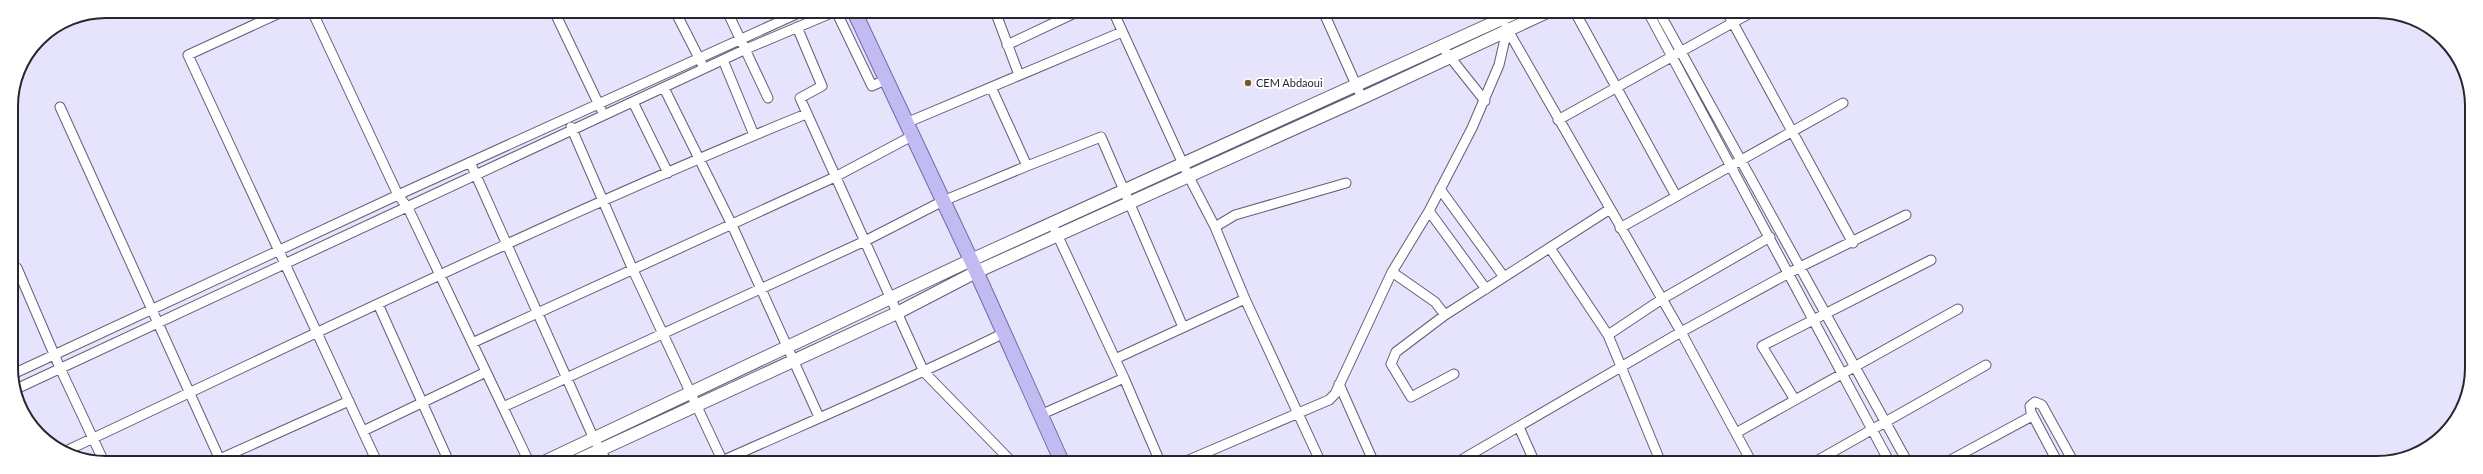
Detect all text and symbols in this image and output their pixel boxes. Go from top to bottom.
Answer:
place label: CEM Abdaoui [1256,76,1323,89]
marker: CEM Abdaoui [1243,78,1253,88]

